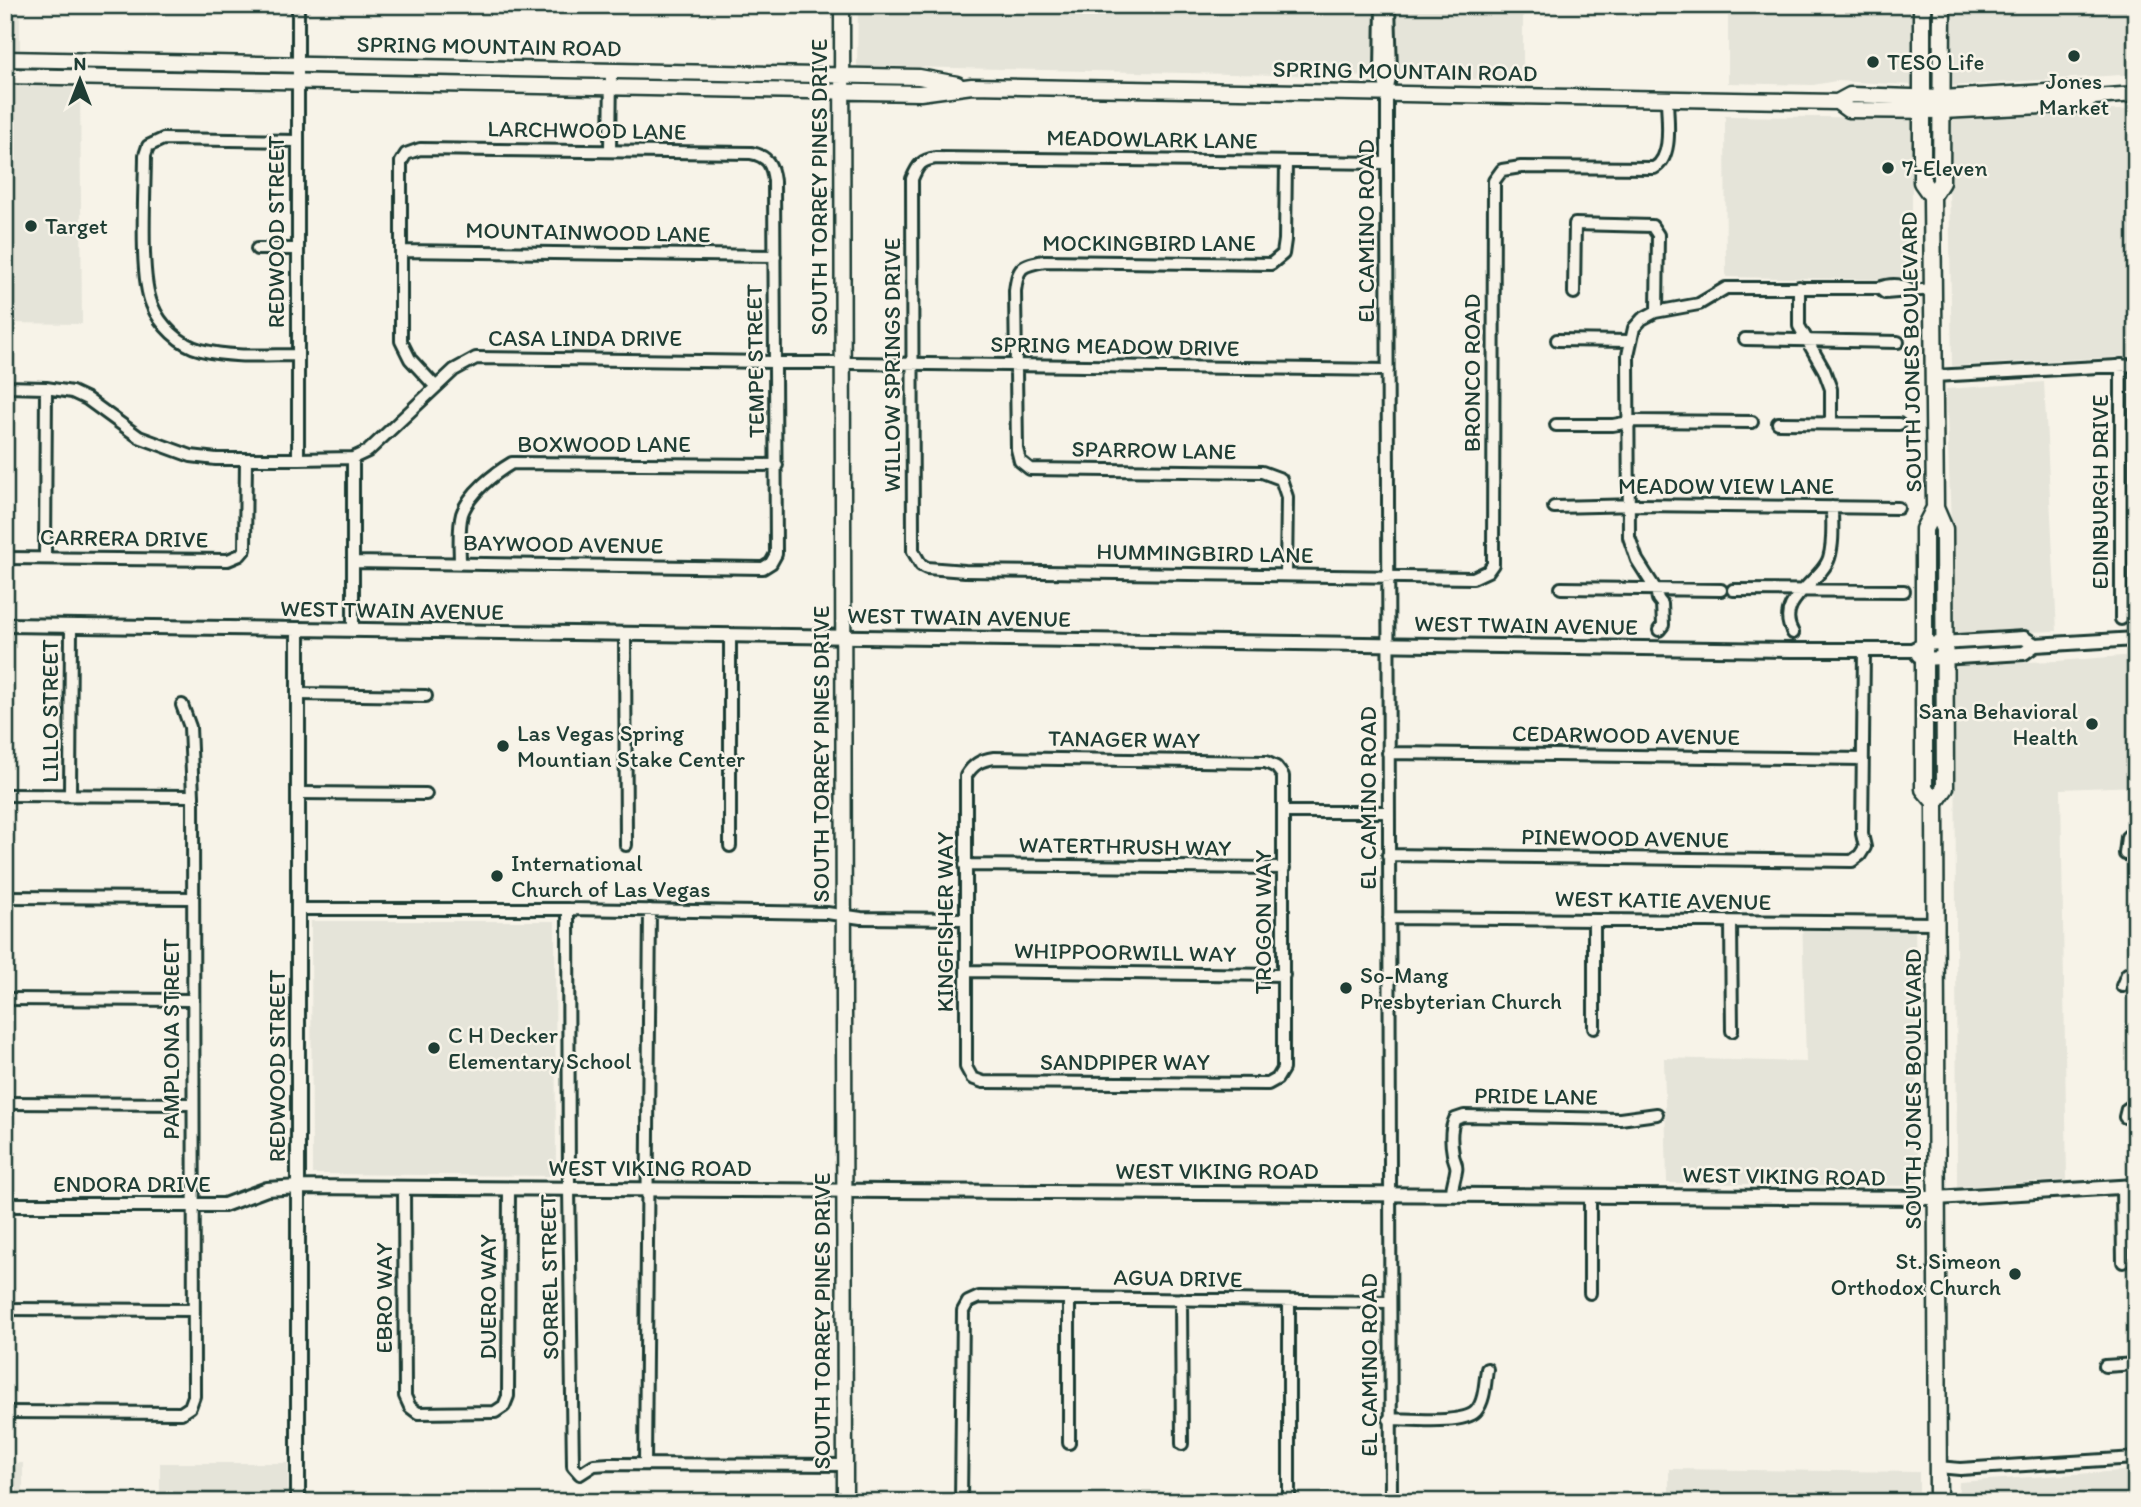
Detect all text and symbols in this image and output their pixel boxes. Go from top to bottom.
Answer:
street label: SPRING MOUNTAIN ROAD [356,30,622,62]
street label: SOUTH TORREY PINES DRIVE [805,38,833,335]
north arrow [46,46,116,116]
place label: TESO Life [1887,48,1984,76]
marker: Jones Market [2066,48,2082,64]
text: N [74,52,86,75]
marker: TESO Life [1865,54,1881,70]
street label: SPRING MOUNTAIN ROAD [1272,55,1538,87]
place label: Jones Market [2039,67,2110,121]
street label: LARCHWOOD LANE [487,114,687,146]
street label: MEADOWLARK LANE [1046,123,1258,155]
street label: REDWOOD STREET [262,136,290,328]
street label: EL CAMINO ROAD [1352,139,1380,323]
place label: 7-Eleven [1902,154,1987,182]
marker: 7-Eleven [1880,160,1896,176]
street label: SOUTH JONES BOULEVARD [1895,211,1927,493]
place label: Target [45,212,108,240]
street label: MOUNTAINWOOD LANE [465,216,711,248]
marker: Target [23,218,39,234]
street label: MOCKINGBIRD LANE [1042,229,1256,257]
street label: WILLOW SPRINGS DRIVE [878,237,906,493]
street label: TEMPE STREET [740,284,770,438]
street label: BRONCO ROAD [1458,294,1486,452]
street label: CASA LINDA DRIVE [488,324,682,352]
street label: SPRING MEADOW DRIVE [990,330,1240,362]
street label: EDINBURGH DRIVE [2086,394,2114,590]
street label: BOXWOOD LANE [517,430,691,458]
street label: SPARROW LANE [1071,435,1237,465]
street label: MEADOW VIEW LANE [1618,472,1834,500]
street label: CARRERA DRIVE [40,523,209,553]
street label: BAYWOOD AVENUE [463,528,663,560]
street label: HUMMINGBIRD LANE [1096,537,1314,569]
street label: WEST TWAIN AVENUE [280,594,504,626]
street label: WEST TWAIN AVENUE [847,601,1071,633]
street label: SOUTH TORREY PINES DRIVE [807,605,835,902]
street label: WEST TWAIN AVENUE [1414,609,1638,641]
street label: LILLO STREET [36,639,64,783]
place label: Sana Behavioral Health [1918,697,2078,751]
street label: EL CAMINO ROAD [1354,706,1382,890]
marker: Sana Behavioral Health [2084,716,2100,732]
place label: Las Vegas Spring Mountian Stake Center [517,719,745,773]
street label: CEDARWOOD AVENUE [1512,719,1740,751]
street label: TANAGER WAY [1048,724,1200,754]
marker: Las Vegas Spring Mountian Stake Center [495,738,511,754]
street label: PINEWOOD AVENUE [1521,822,1729,854]
street label: WATERTHRUSH WAY [1018,830,1232,862]
street label: KINGFISHER WAY [931,832,959,1012]
place label: International Church of Las Vegas [511,849,710,903]
street label: TROGON WAY [1249,850,1277,994]
marker: International Church of Las Vegas [489,868,505,884]
street label: WEST KATIE AVENUE [1554,884,1772,916]
street label: WHIPPOORWILL WAY [1014,936,1236,968]
street label: PAMPLONA STREET [157,938,185,1140]
street label: SOUTH JONES BOULEVARD [1899,949,1927,1229]
place label: So-Mang Presbyterian Church [1360,961,1562,1015]
street label: REDWOOD STREET [263,970,291,1162]
marker: So-Mang Presbyterian Church [1338,980,1354,996]
place label: C H Decker Elementary School [448,1021,632,1075]
marker: C H Decker Elementary School [426,1040,442,1056]
street label: SANDPIPER WAY [1040,1048,1210,1076]
street label: PRIDE LANE [1474,1081,1598,1111]
street label: WEST VIKING ROAD [548,1154,752,1182]
street label: WEST VIKING ROAD [1115,1157,1319,1185]
street label: WEST VIKING ROAD [1682,1160,1886,1192]
street label: ENDORA DRIVE [53,1170,211,1198]
street label: SOUTH TORREY PINES DRIVE [808,1172,836,1469]
street label: SORREL STREET [534,1194,564,1360]
street label: DUERO WAY [474,1234,502,1360]
street label: EBRO WAY [370,1242,398,1354]
place label: St. Simeon Orthodox Church [1831,1247,2001,1301]
street label: AGUA DRIVE [1113,1263,1243,1293]
marker: St. Simeon Orthodox Church [2007,1266,2023,1282]
street label: EL CAMINO ROAD [1355,1273,1383,1457]

